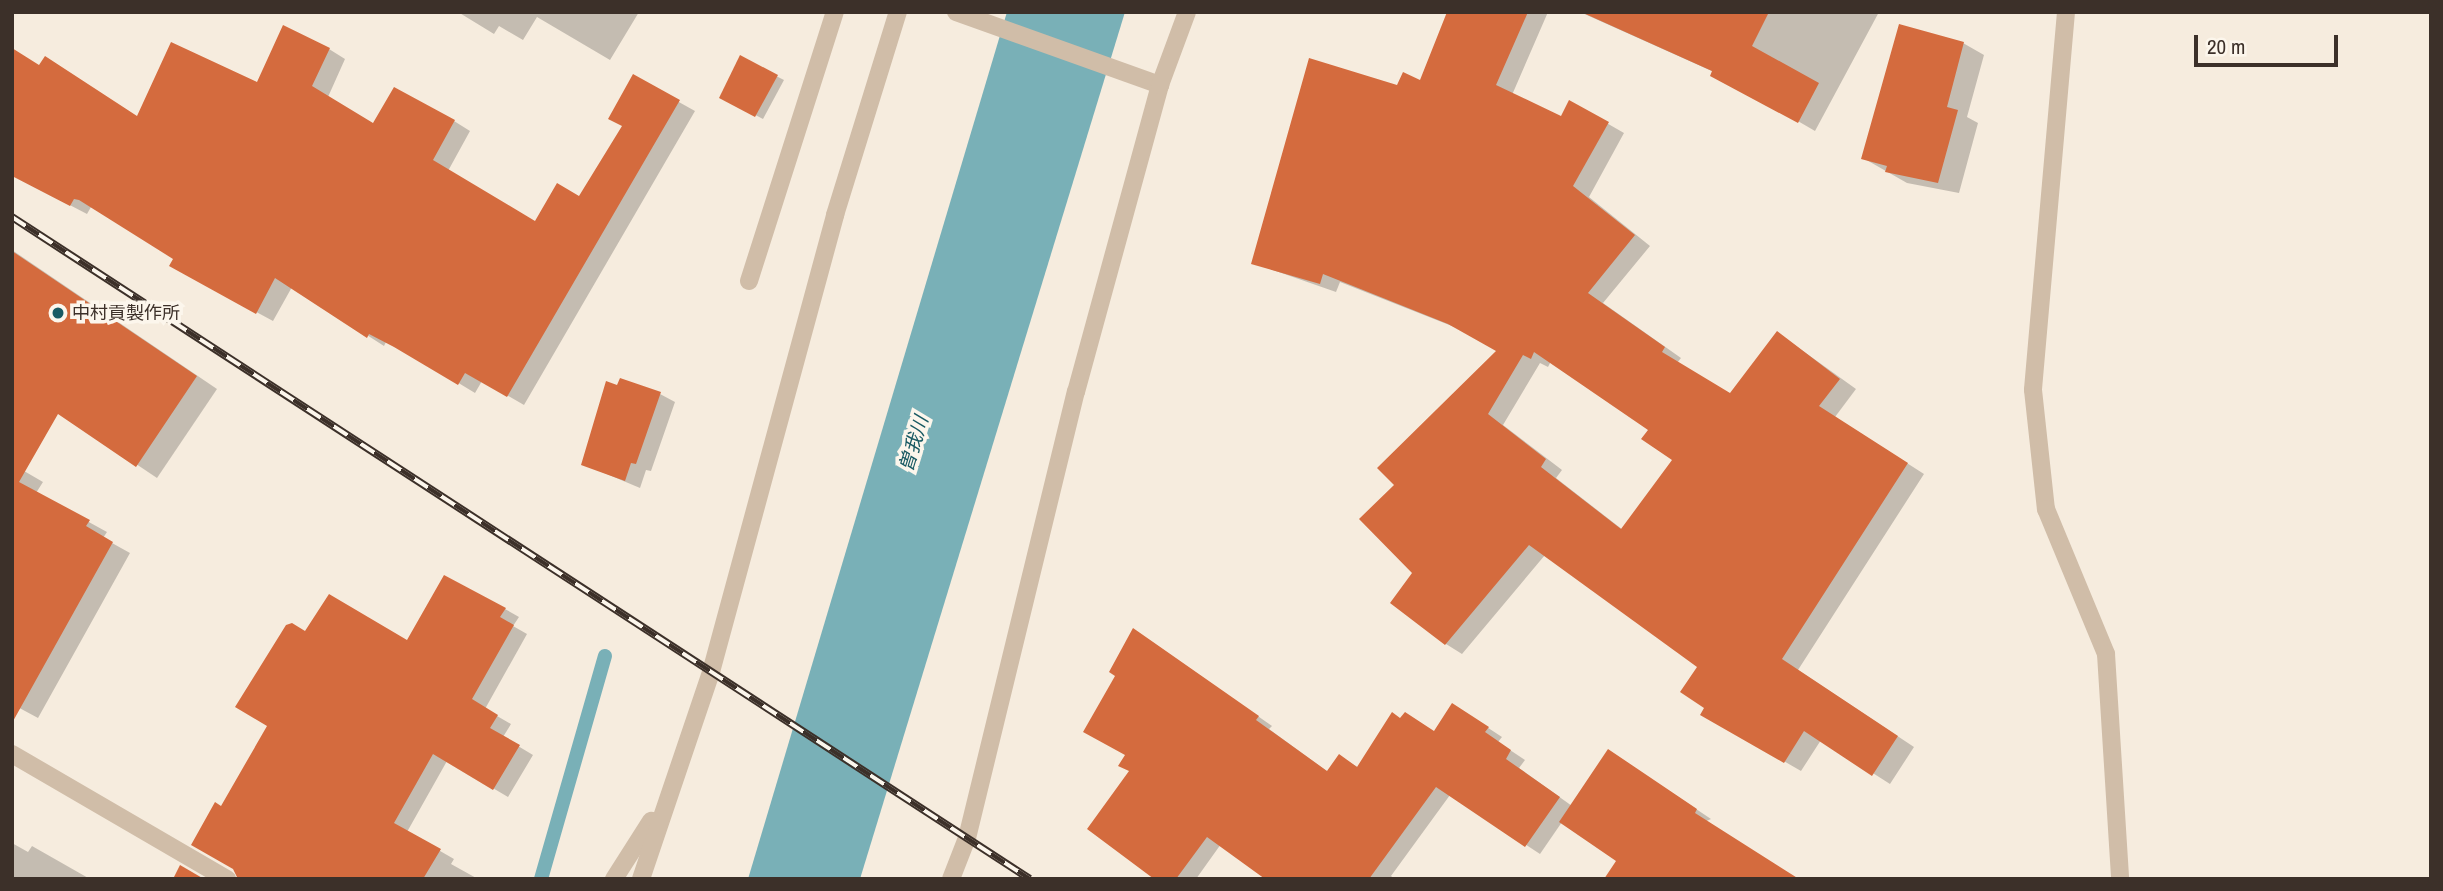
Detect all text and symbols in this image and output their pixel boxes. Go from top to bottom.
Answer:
scale bar [2198,21,2342,65]
text: 20 m [2207,32,2245,61]
place label: 中村貢製作所 [72,302,180,324]
marker: 中村貢製作所 [50,305,66,321]
water label: 曽我川 [895,413,933,475]

